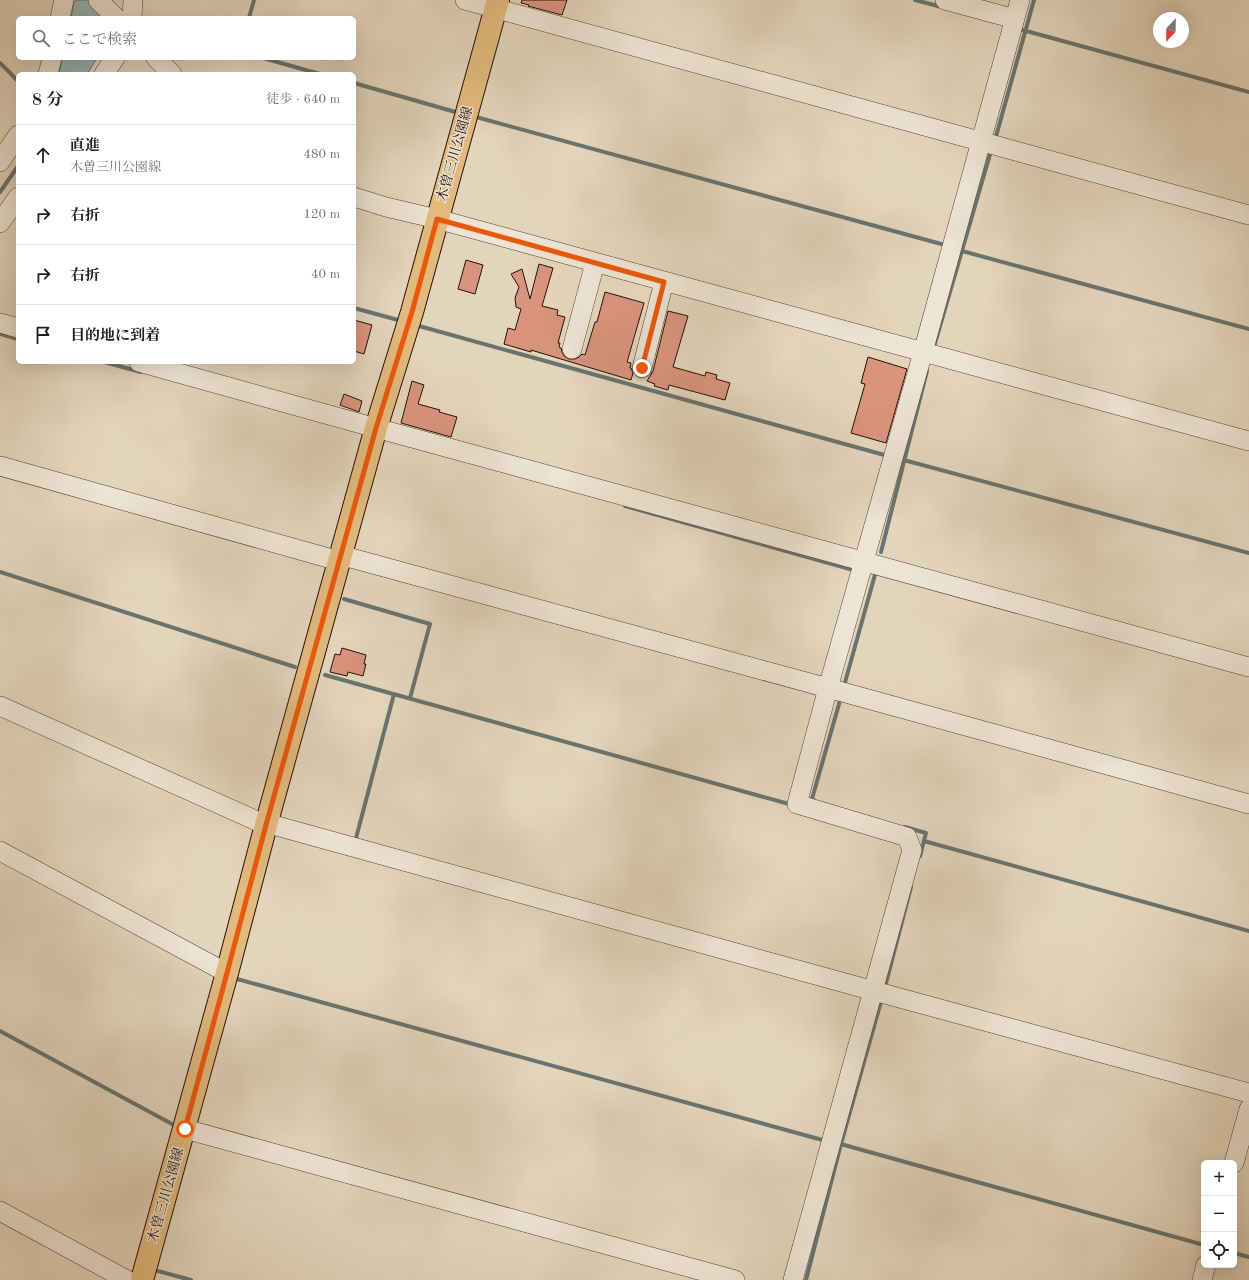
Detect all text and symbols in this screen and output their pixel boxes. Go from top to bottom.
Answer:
north arrow [1153,12,1189,48]
search box [16,16,356,60]
icon: search [30,27,52,49]
text: ここで検索 [62,33,137,48]
text: 8 分 [32,92,64,109]
text: 徒歩 · 640 m [266,93,340,106]
street label: 木曽三川公園線 [434,105,475,203]
text: 直進 [70,139,100,154]
icon: ahead [32,144,54,166]
text: 480 m [303,148,340,161]
text: 木曽三川公園線 [70,161,161,174]
icon: right [32,204,54,226]
text: 120 m [303,208,340,221]
text: 右折 [70,209,100,224]
icon: right [32,264,54,286]
text: 40 m [311,268,340,281]
text: 右折 [70,269,100,284]
icon: arrive [32,324,54,346]
text: 目的地に到着 [70,329,160,344]
route end [633,359,651,377]
route start [176,1120,194,1138]
street label: 木曽三川公園線 [145,1146,186,1244]
map controls [1201,1160,1237,1268]
button: + [1201,1160,1237,1196]
button: − [1201,1196,1237,1232]
button: locate [1201,1232,1237,1268]

